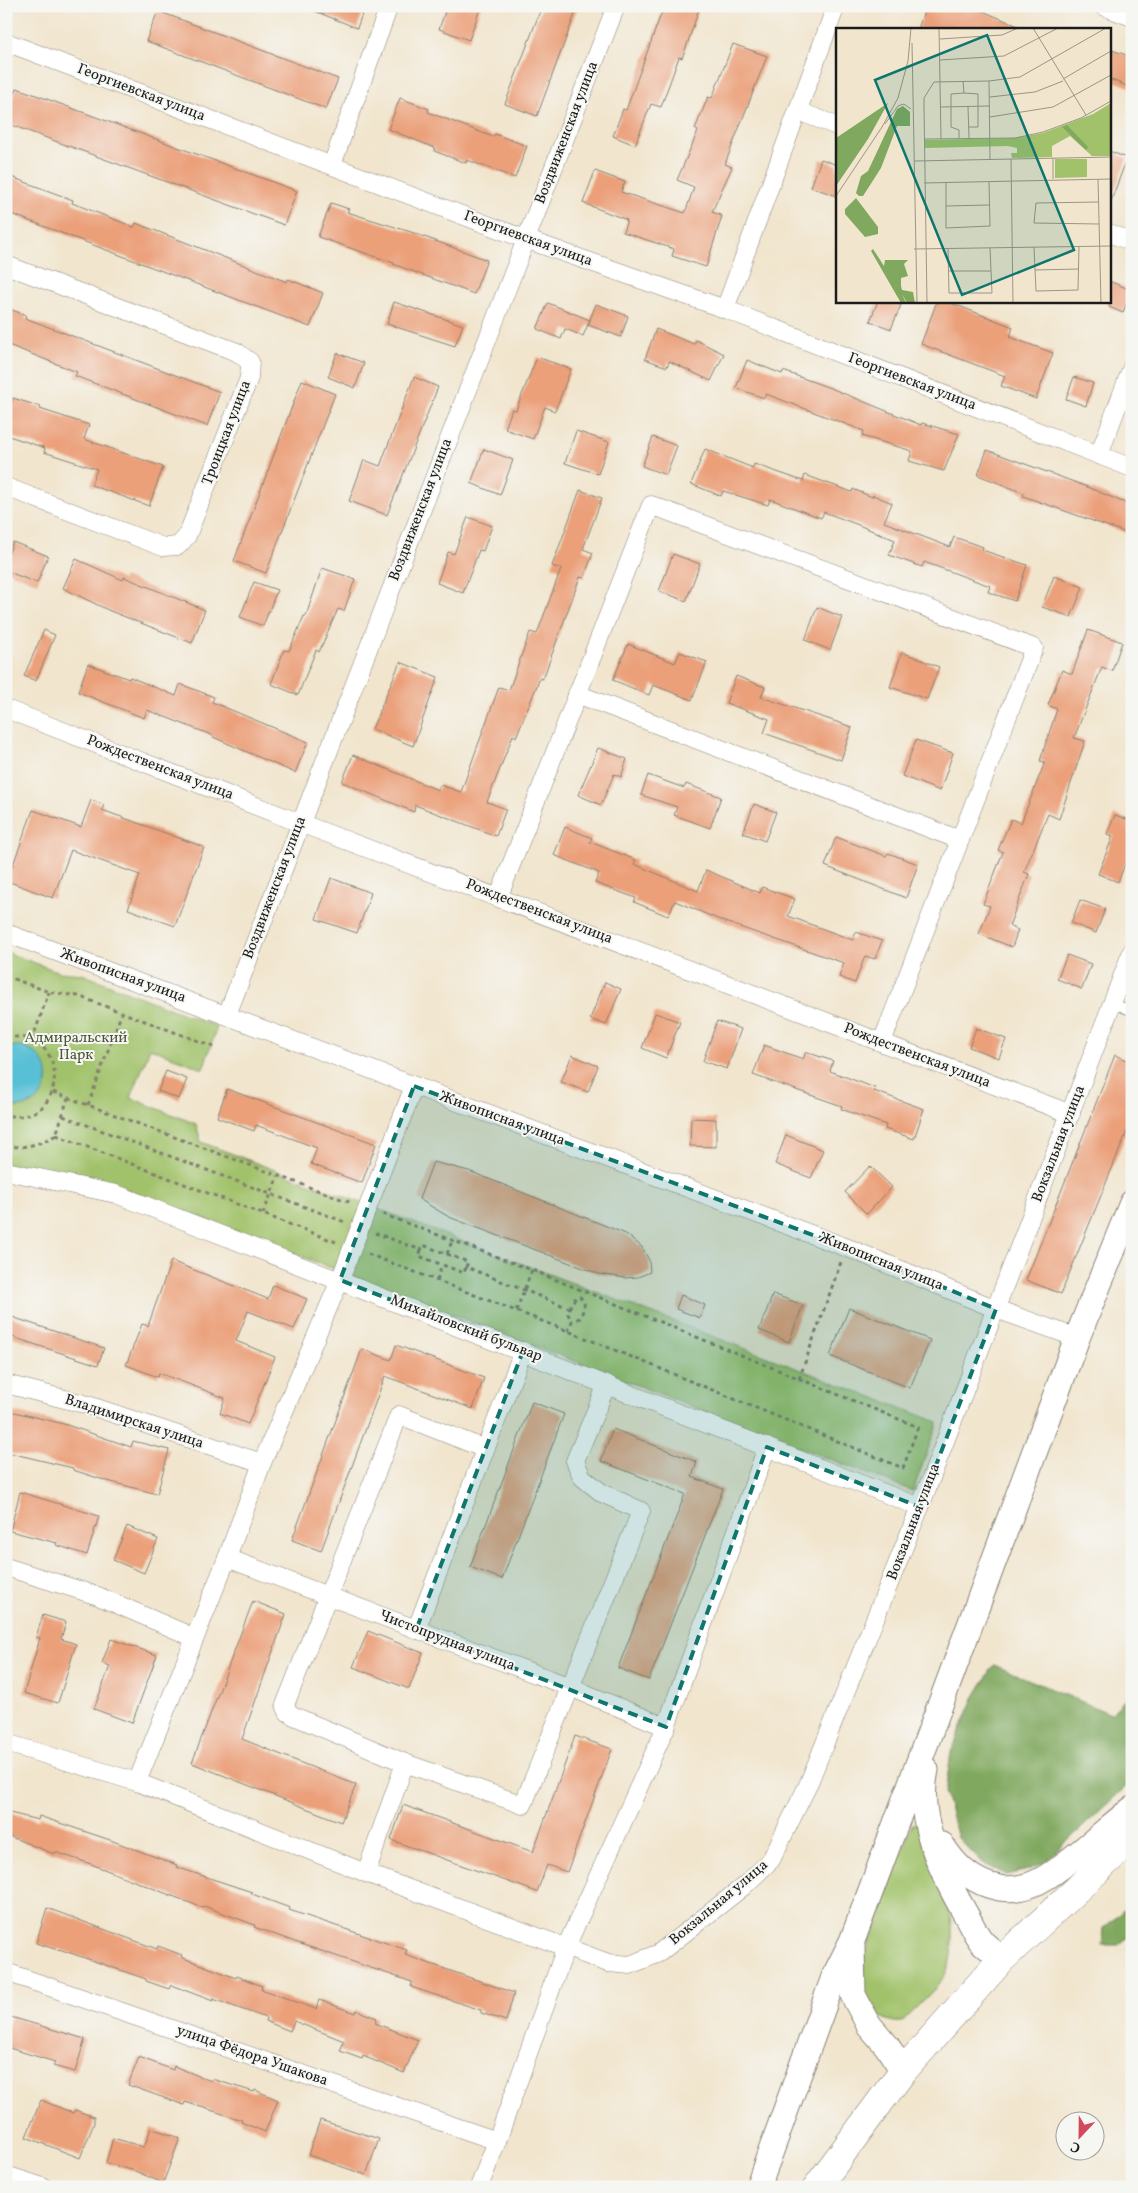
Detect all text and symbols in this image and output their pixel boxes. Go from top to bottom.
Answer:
inset map [836,28,1110,302]
street label: Георгиевская улица [74,59,208,127]
street label: Воздвиженская улица [530,59,604,207]
street label: Георгиевская улица [461,206,595,272]
street label: Георгиевская улица [845,348,979,416]
street label: Троицкая улица [197,378,257,488]
street label: Воздвиженская улица [384,436,458,584]
street label: Рождественская улица [83,730,237,806]
street label: Воздвиженская улица [238,814,312,962]
street label: Рождественская улица [462,874,616,950]
street label: Живописная улица [57,943,189,1009]
street label: Рождественская улица [840,1018,994,1094]
park label: Адмиральский Парк [25,1028,127,1066]
street label: Вокзальная улица [1027,1083,1091,1205]
street label: Живописная улица [436,1086,568,1152]
street label: Живописная улица [816,1227,946,1297]
street label: Михайловский бульвар [387,1290,545,1368]
street label: Владимирская улица [62,1390,206,1454]
street label: Вокзальная улица [882,1461,946,1583]
street label: Чистопрудная улица [376,1605,518,1677]
street label: Вокзальная улица [665,1855,773,1951]
street label: улица Фёдора Ушакова [173,2020,331,2092]
north arrow [1056,2110,1106,2160]
text: С [1068,2136,1083,2157]

